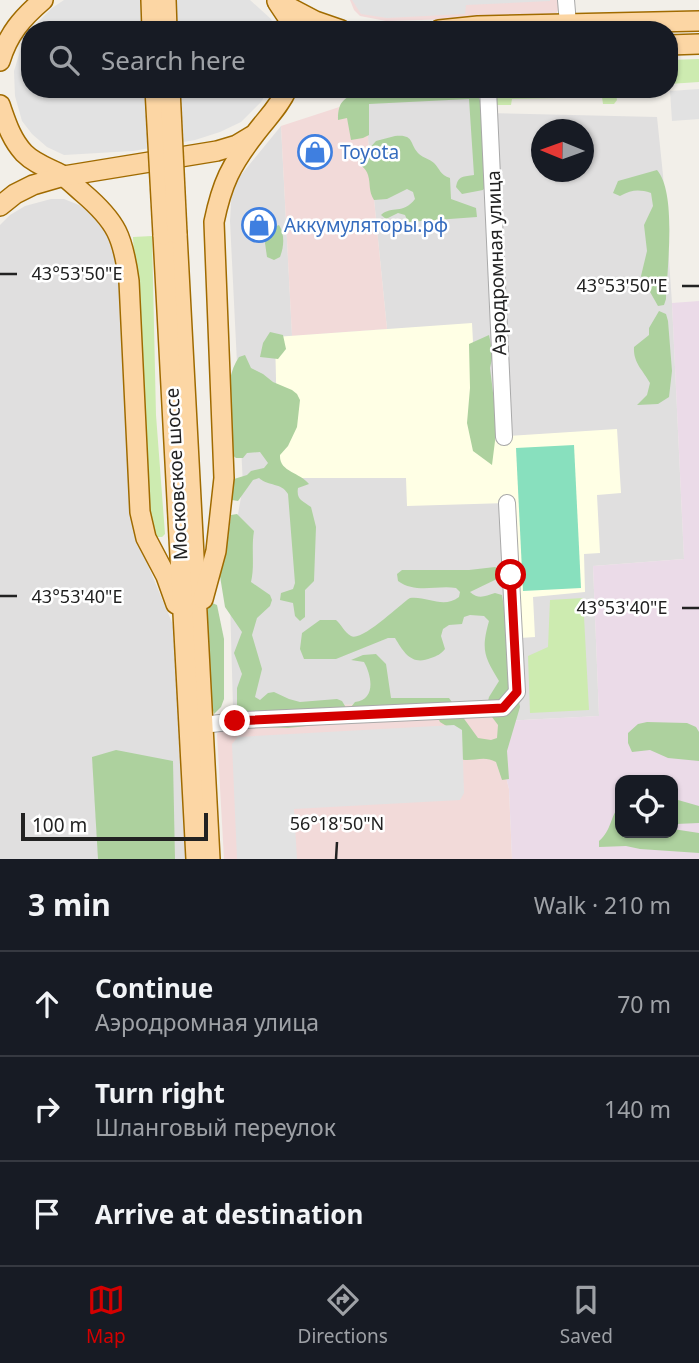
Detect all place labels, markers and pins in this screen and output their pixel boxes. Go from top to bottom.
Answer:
shop icon: Toyota [296,133,334,171]
place label: Toyota [340,139,399,165]
shop icon: Аккумуляторы.рф [240,206,278,244]
place label: Аккумуляторы.рф [284,212,448,238]

